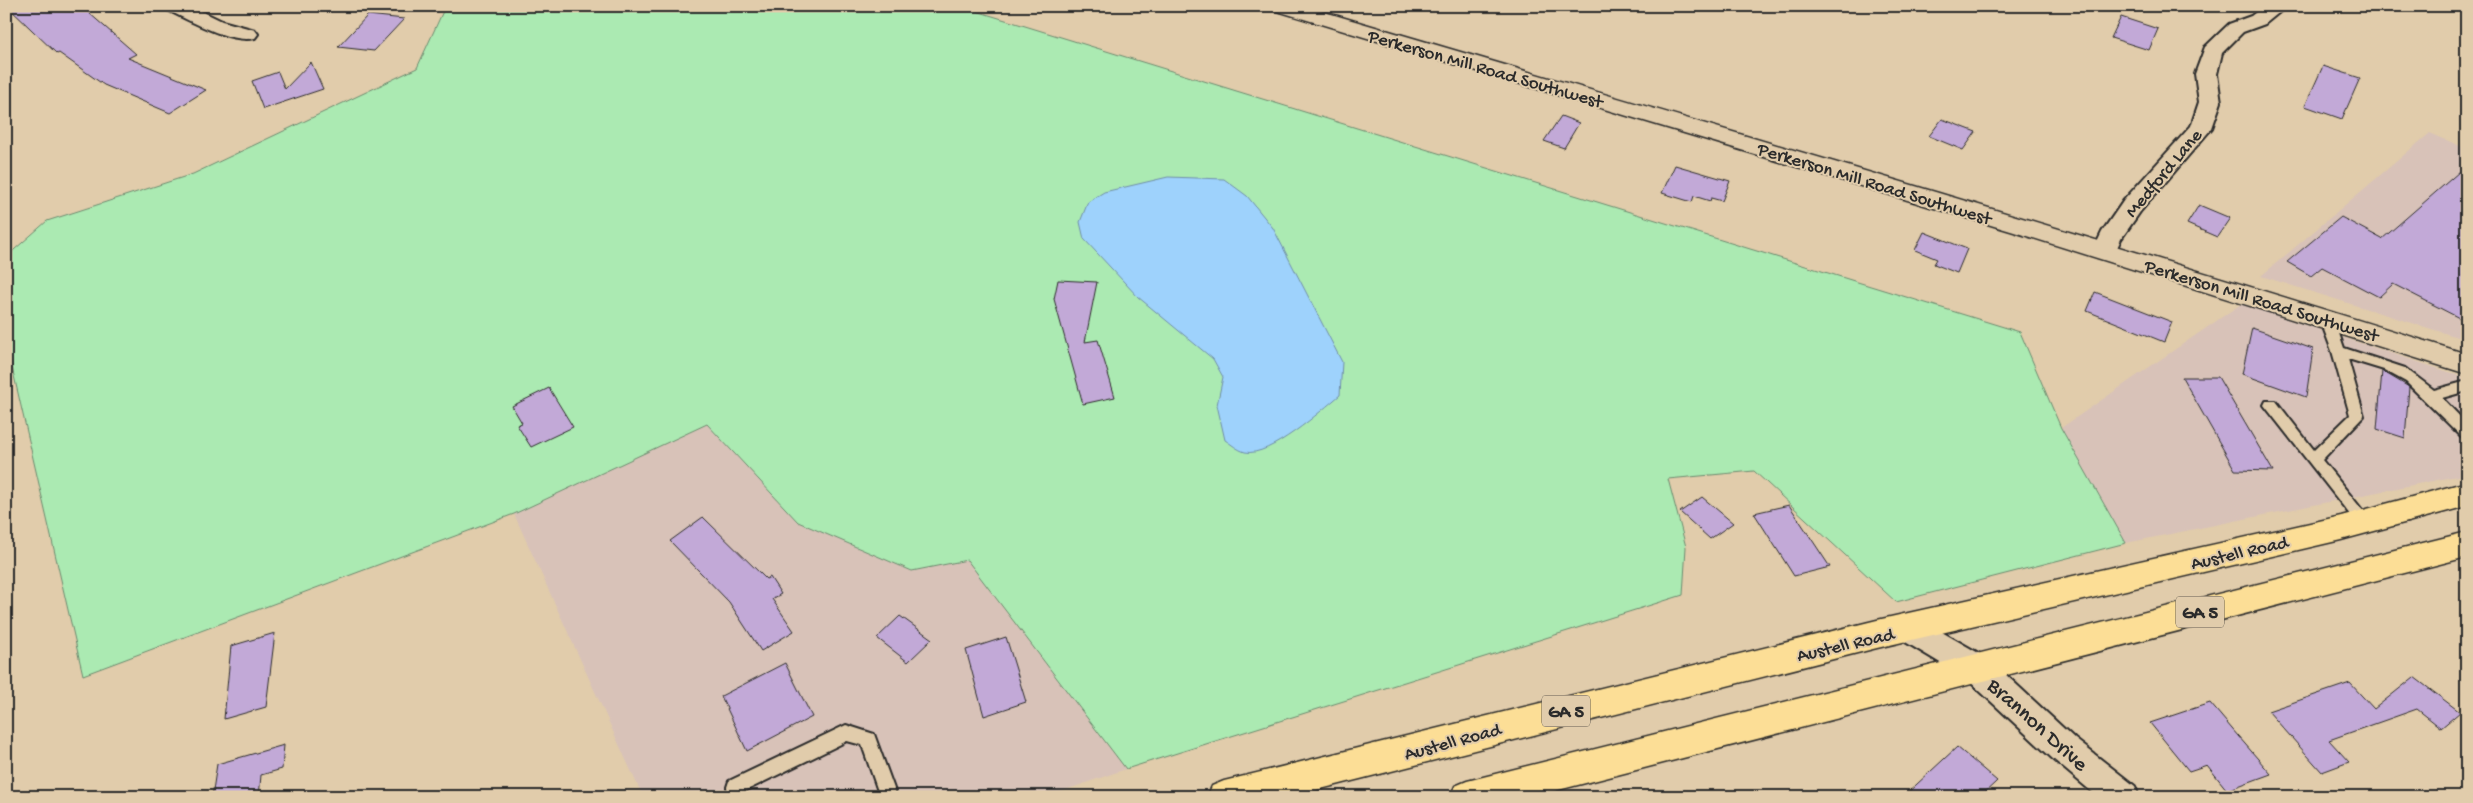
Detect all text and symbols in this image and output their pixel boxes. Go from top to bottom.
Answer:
street label: Perkerson Mill Road Southwest [1364,25,1607,116]
street label: Medford Lane [2121,125,2208,223]
street label: Perkerson Mill Road Southwest [1753,138,1996,233]
street label: Perkerson Mill Road Southwest [2140,255,2383,350]
street label: Austell Road [2189,532,2292,577]
road number: GA 5 [2176,596,2224,628]
street label: Austell Road [1795,624,1898,669]
street label: Brannon Drive [1980,673,2093,779]
road number: GA 5 [1542,696,1590,726]
street label: Austell Road [1402,719,1506,767]

